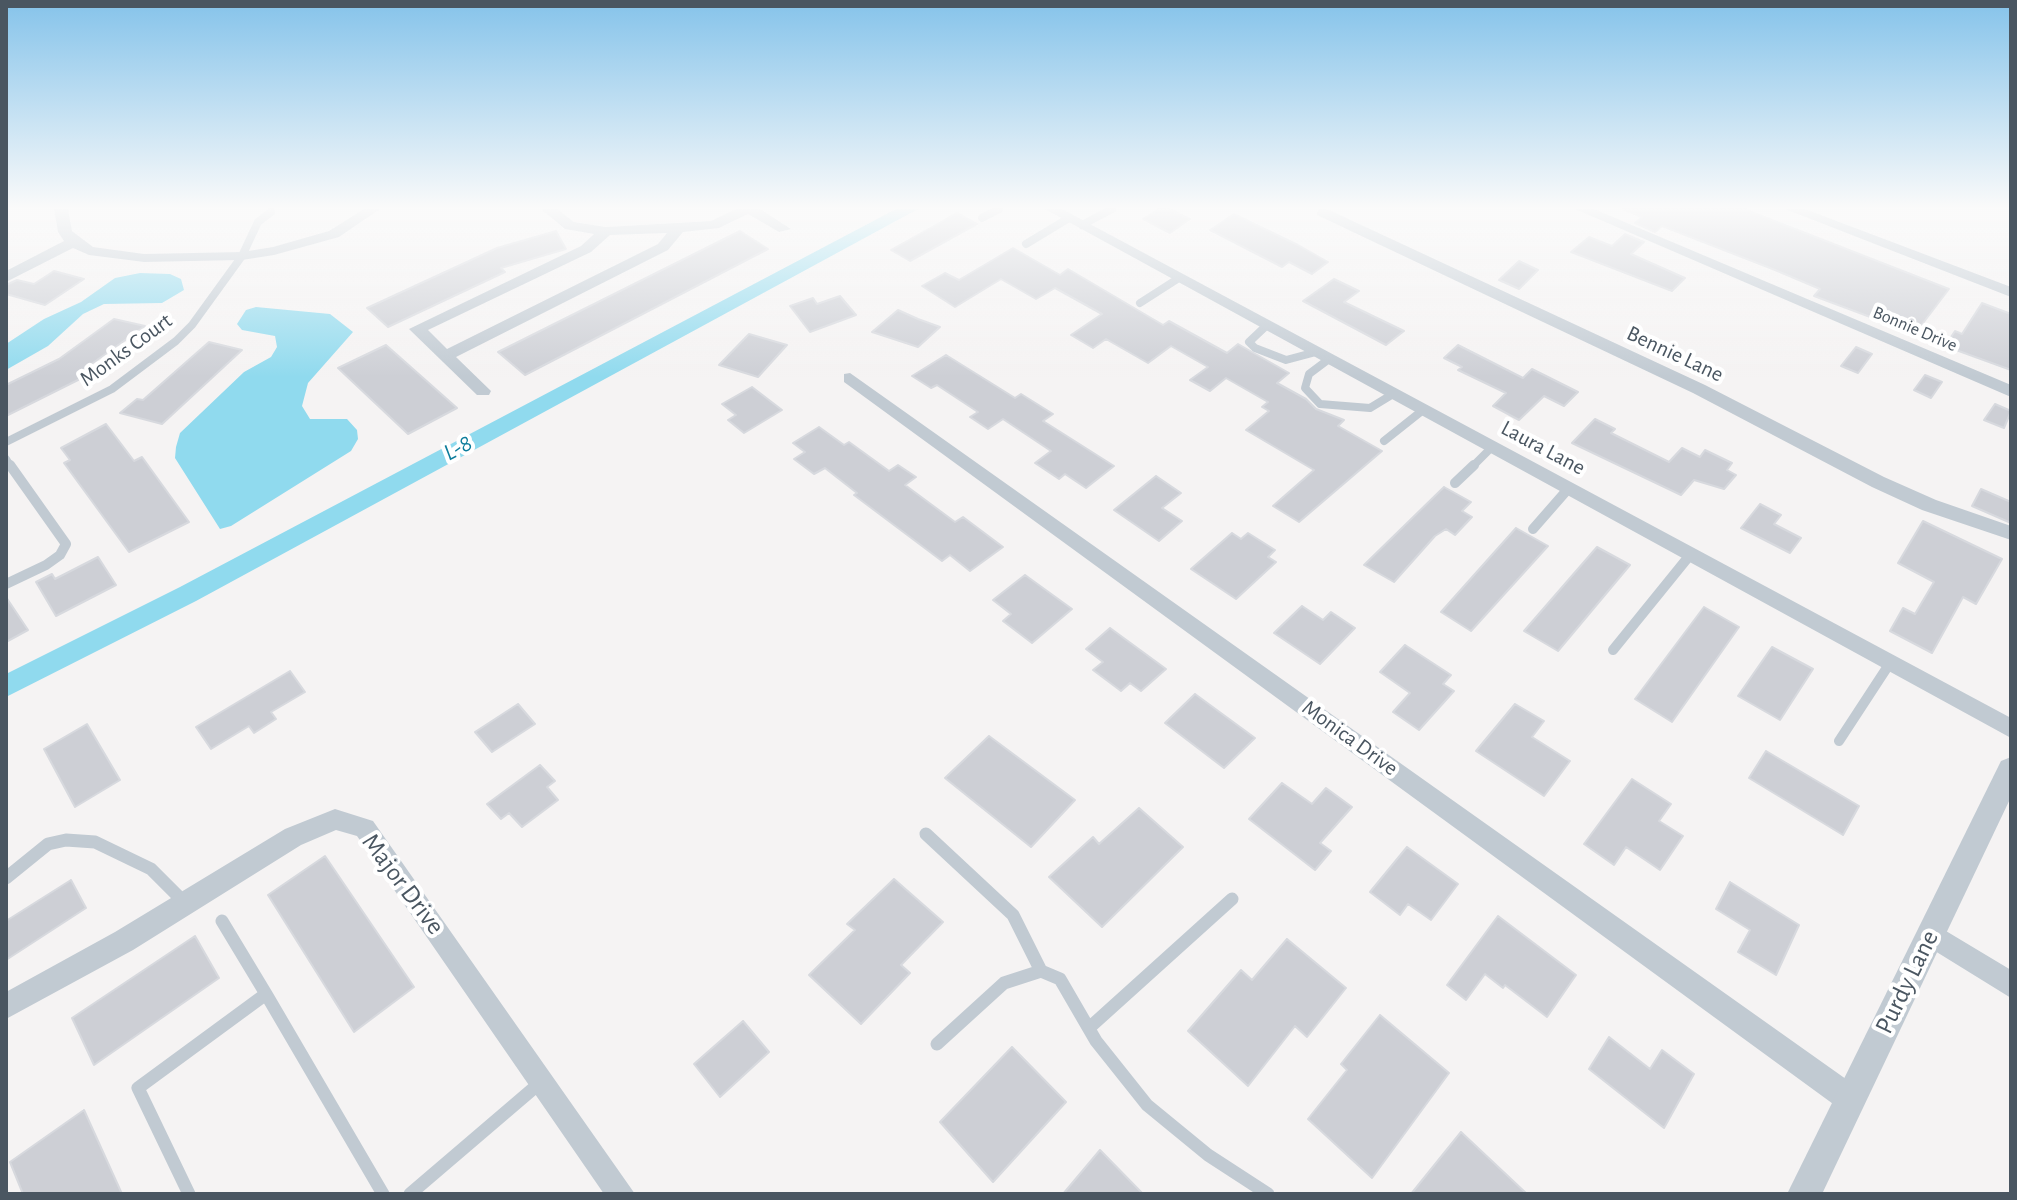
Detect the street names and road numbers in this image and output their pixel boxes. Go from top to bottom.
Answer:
street label: Bonnie Drive [1870,302,1960,356]
street label: Monks Court [75,308,177,392]
street label: Bennie Lane [1622,320,1728,388]
street label: Laura Lane [1496,415,1590,481]
street label: Monica Drive [1297,694,1403,782]
street label: Major Drive [355,827,451,941]
street label: Purdy Lane [1869,925,1945,1039]

